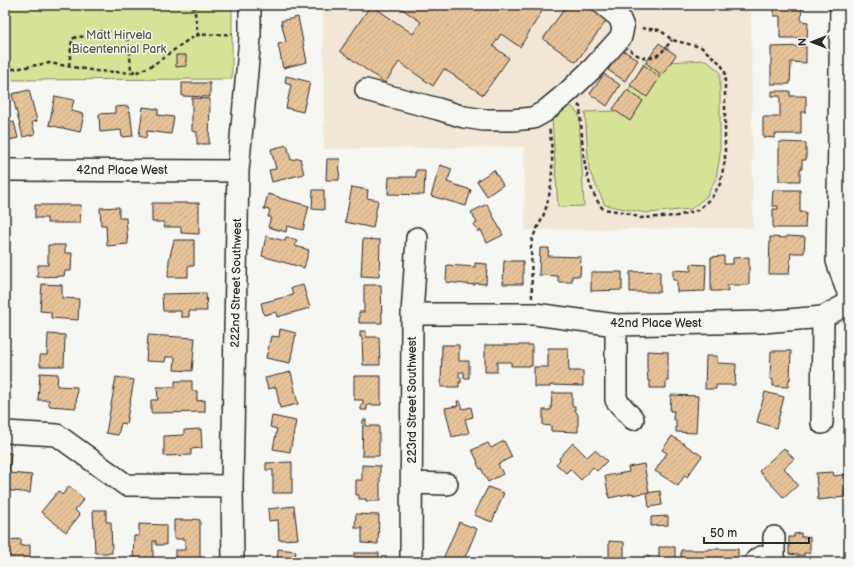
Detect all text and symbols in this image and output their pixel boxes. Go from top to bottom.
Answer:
north arrow [792,22,832,62]
park label: Matt Hirvela Bicentennial Park [72,28,167,57]
text: N [796,38,809,46]
street label: 42nd Place West [76,163,168,178]
street label: 222nd Street Southwest [228,218,245,348]
street label: 42nd Place West [610,316,702,331]
street label: 223rd Street Southwest [405,336,420,463]
scale bar [704,519,809,545]
text: 50 m [710,526,737,541]

